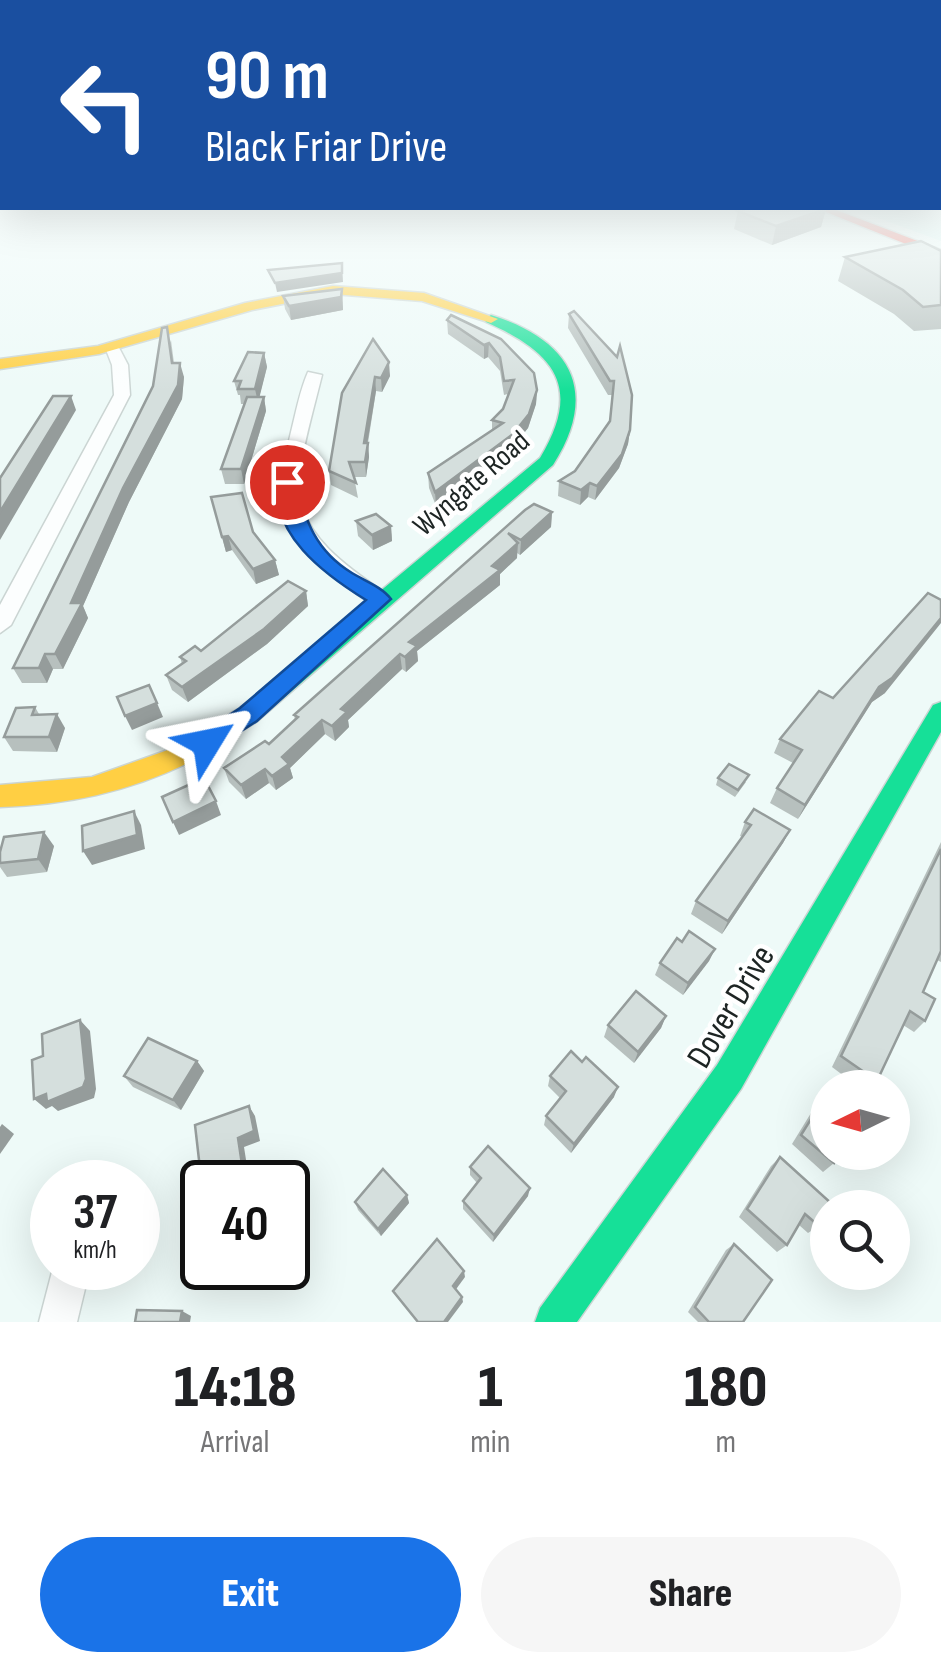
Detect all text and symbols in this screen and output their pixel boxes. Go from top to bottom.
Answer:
text: 90 m [205,35,329,119]
icon: left [40,40,170,170]
text: Black Friar Drive [205,120,447,175]
street label: Wyngate Road [406,423,537,544]
pin [245,440,330,525]
icon: arrive [260,455,315,510]
position arrow [155,691,259,795]
street label: Dover Drive [678,938,785,1076]
north arrow [810,1070,910,1170]
map controls [810,1070,910,1290]
speed limit sign: 40 [180,1160,310,1290]
text: 37 [73,1183,117,1243]
button: search [810,1190,910,1290]
text: km/h [73,1235,117,1266]
text: 14:18 [174,1352,296,1424]
text: 1 [478,1352,503,1424]
text: 180 [684,1352,767,1424]
text: Arrival [201,1423,269,1462]
text: min [470,1423,510,1462]
text: m [715,1423,736,1462]
button: Exit [40,1537,461,1652]
button: Share [481,1537,901,1652]

